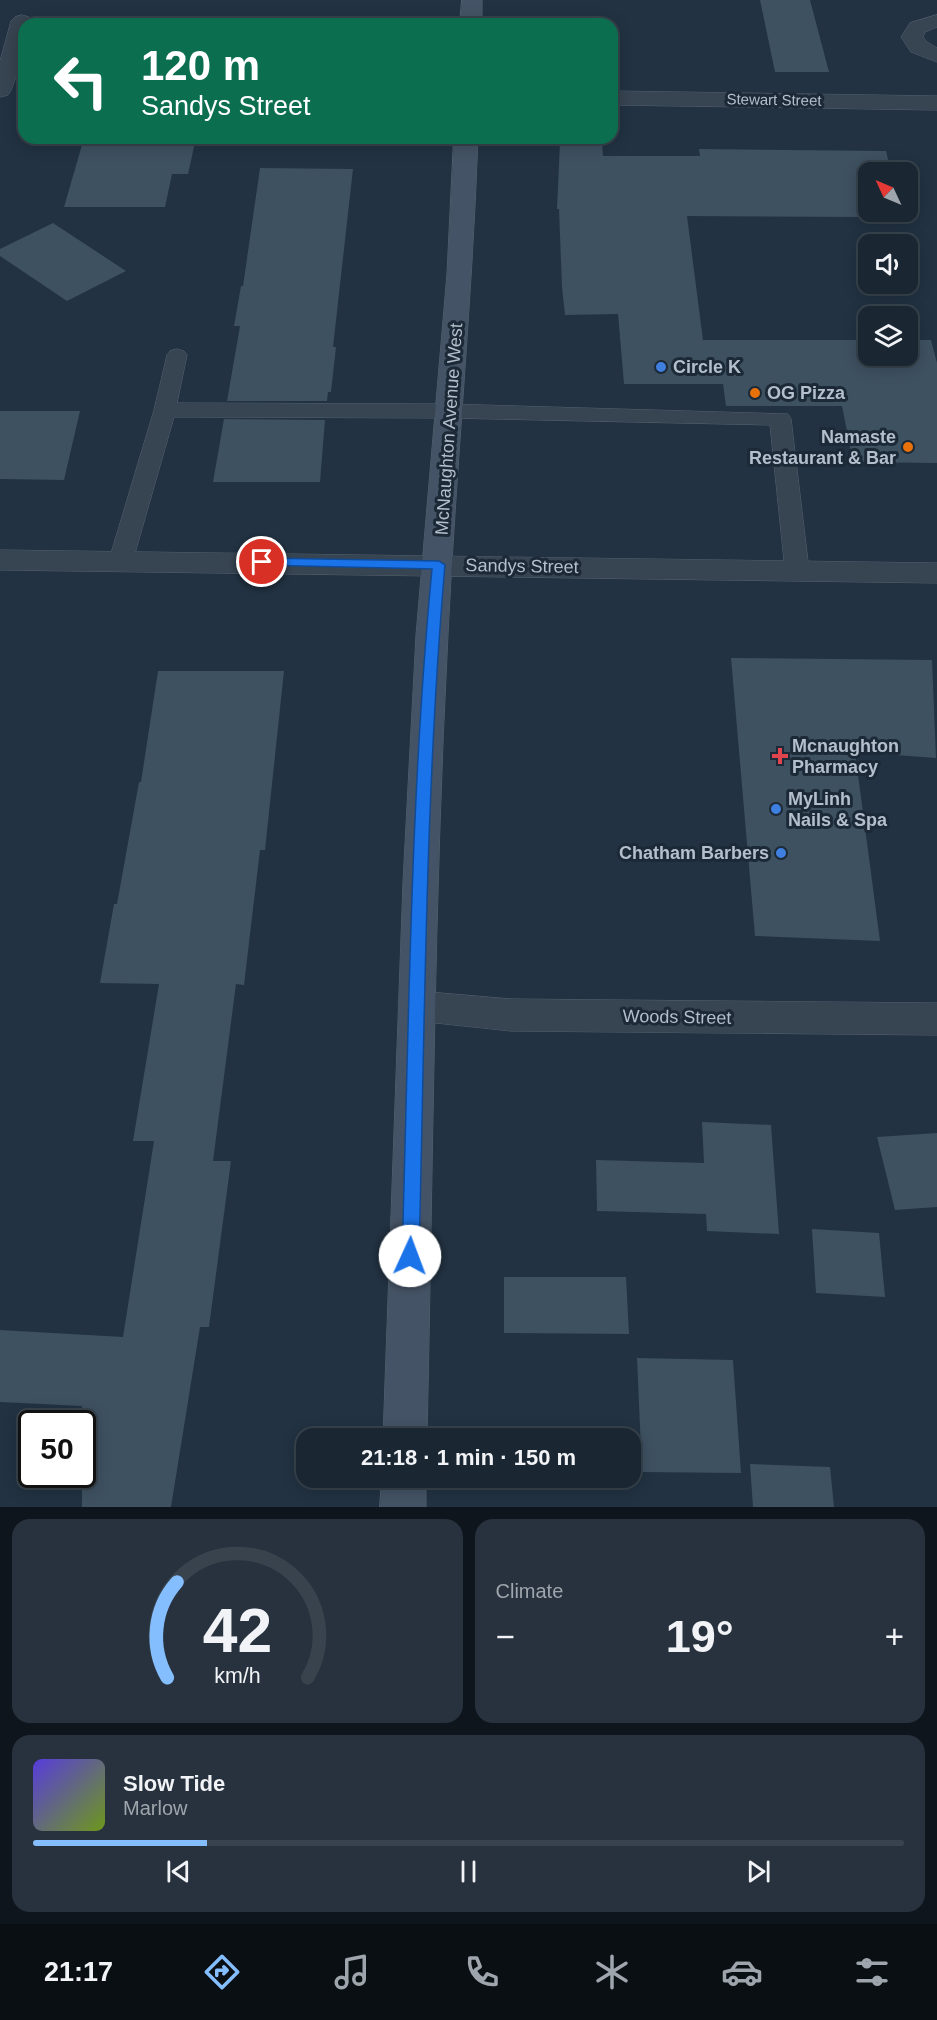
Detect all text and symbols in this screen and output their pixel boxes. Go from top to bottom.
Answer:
icon: left [42,42,120,120]
text: 120 m [141,42,260,89]
street label: Stewart Street [726,90,822,109]
text: Sandys Street [141,91,311,121]
north arrow [858,162,918,222]
map controls [858,162,918,366]
button: sound [858,234,918,294]
button: layers [858,306,918,366]
street label: McNaughton Avenue West [432,322,466,536]
place label: Circle K [673,357,741,377]
marker: Circle K [654,360,668,374]
place label: OG Pizza [767,383,846,403]
marker: OG Pizza [748,386,762,400]
place label: Namaste Restaurant & Bar [749,427,896,468]
marker: Namaste Restaurant & Bar [901,440,915,454]
pin [236,536,287,587]
icon: arrive [245,545,278,578]
street label: Sandys Street [465,555,579,577]
place label: Mcnaughton Pharmacy [792,736,899,777]
marker: Mcnaughton Pharmacy [773,749,787,763]
place label: MyLinh Nails & Spa [788,789,888,830]
marker: MyLinh Nails & Spa [769,802,783,816]
place label: Chatham Barbers [619,843,769,863]
marker: Chatham Barbers [774,846,788,860]
street label: Woods Street [622,1006,732,1028]
position arrow [378,1224,442,1288]
speed limit sign: 50 [18,1410,96,1488]
text: 21:18 · 1 min · 150 m [361,1445,576,1470]
text: Climate [496,1580,563,1602]
text: 42 [203,1596,272,1665]
text: 19° [666,1611,734,1662]
text: − [496,1618,515,1655]
text: + [885,1618,904,1655]
text: km/h [214,1664,260,1688]
text: Slow Tide [123,1771,225,1796]
text: Marlow [123,1797,187,1819]
icon: previous [162,1855,195,1888]
icon: pause [452,1855,485,1888]
icon: next [742,1855,775,1888]
icon: directions [201,1951,243,1993]
icon: music [331,1951,373,1993]
icon: phone [461,1951,503,1993]
icon: climate [591,1951,633,1993]
icon: car [721,1951,763,1993]
icon: filters [851,1951,893,1993]
text: 21:17 [44,1957,113,1987]

